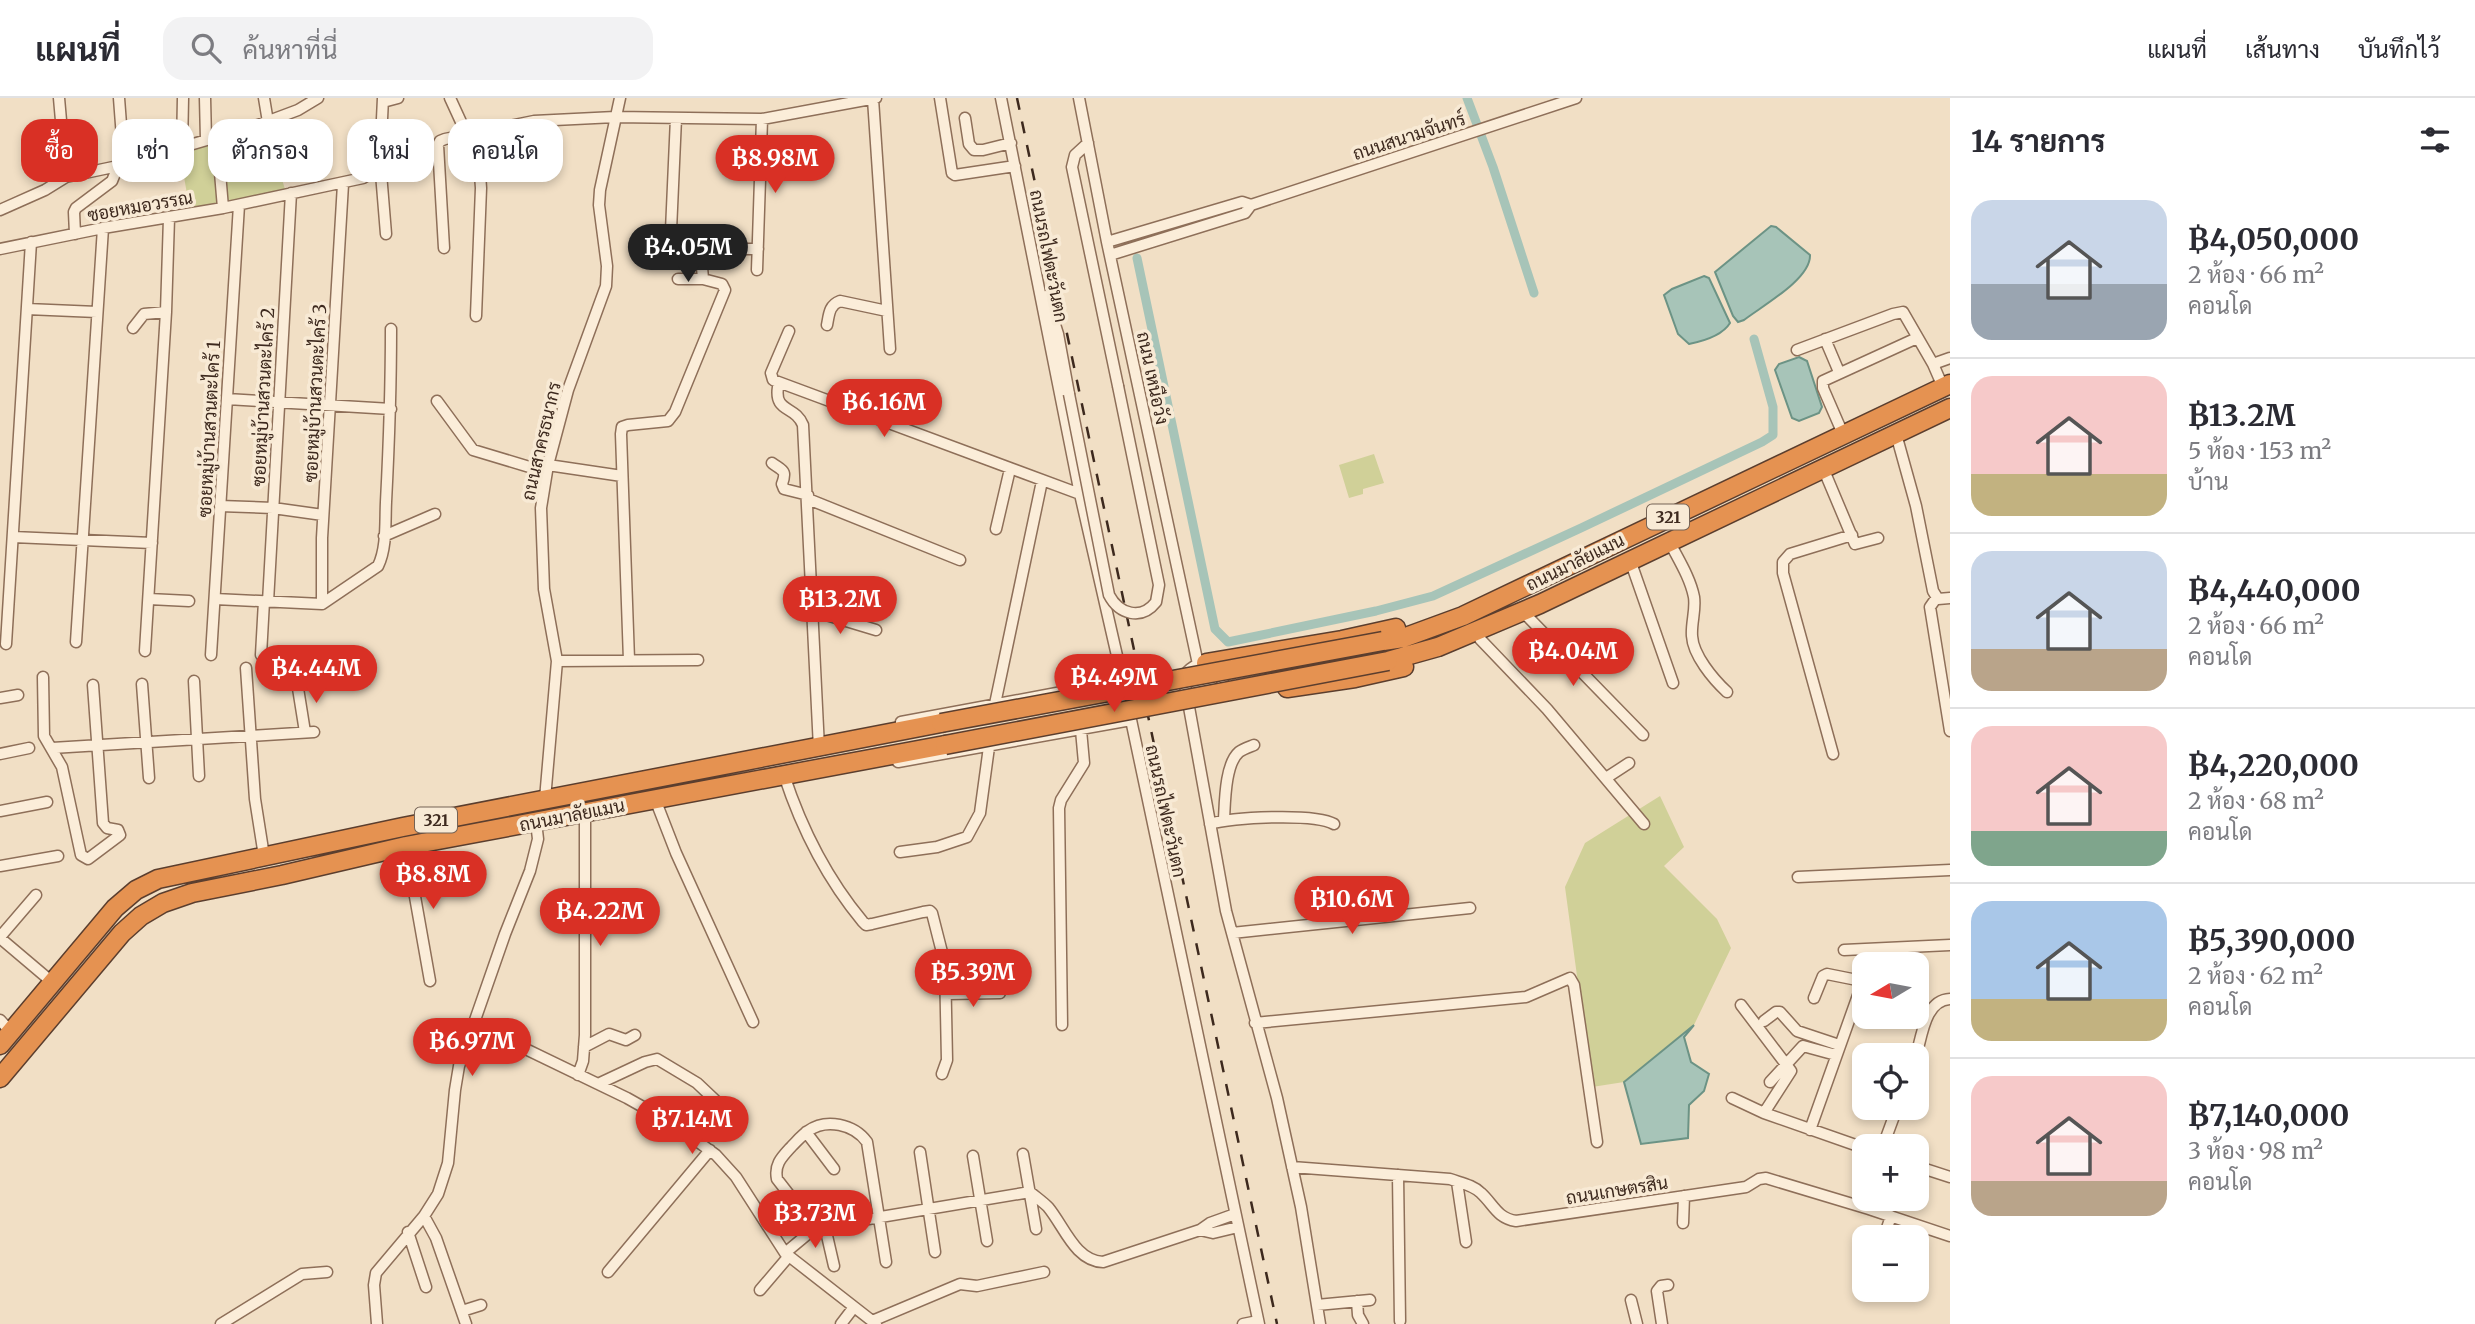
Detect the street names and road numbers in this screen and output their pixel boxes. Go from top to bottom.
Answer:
street label: ถนนสนามจันทร์ [1349,106,1469,165]
street label: ซอยหมอวรรณ [86,185,195,227]
street label: ถนนรถไฟตะวันตก [1025,187,1074,324]
street label: ซอยหมู่บ้านสวนตะไคร้ 3 [298,303,333,483]
street label: ซอยหมู่บ้านสวนตะไคร้ 2 [246,307,281,487]
street label: ถนน เหนือวัง [1132,330,1174,426]
street label: ซอยหมู่บ้านสวนตะไคร้ 1 [192,340,227,518]
street label: ถนนสาครธนากร [516,379,566,503]
road number: 321 [1647,504,1689,530]
street label: ถนนมาลัยแมน [1522,528,1628,596]
street label: ถนนรถไฟตะวันตก [1141,742,1192,879]
street label: ถนนมาลัยแมน [517,794,627,836]
road number: 321 [415,807,457,832]
street label: ถนนเกษตรสิน [1564,1171,1670,1209]

